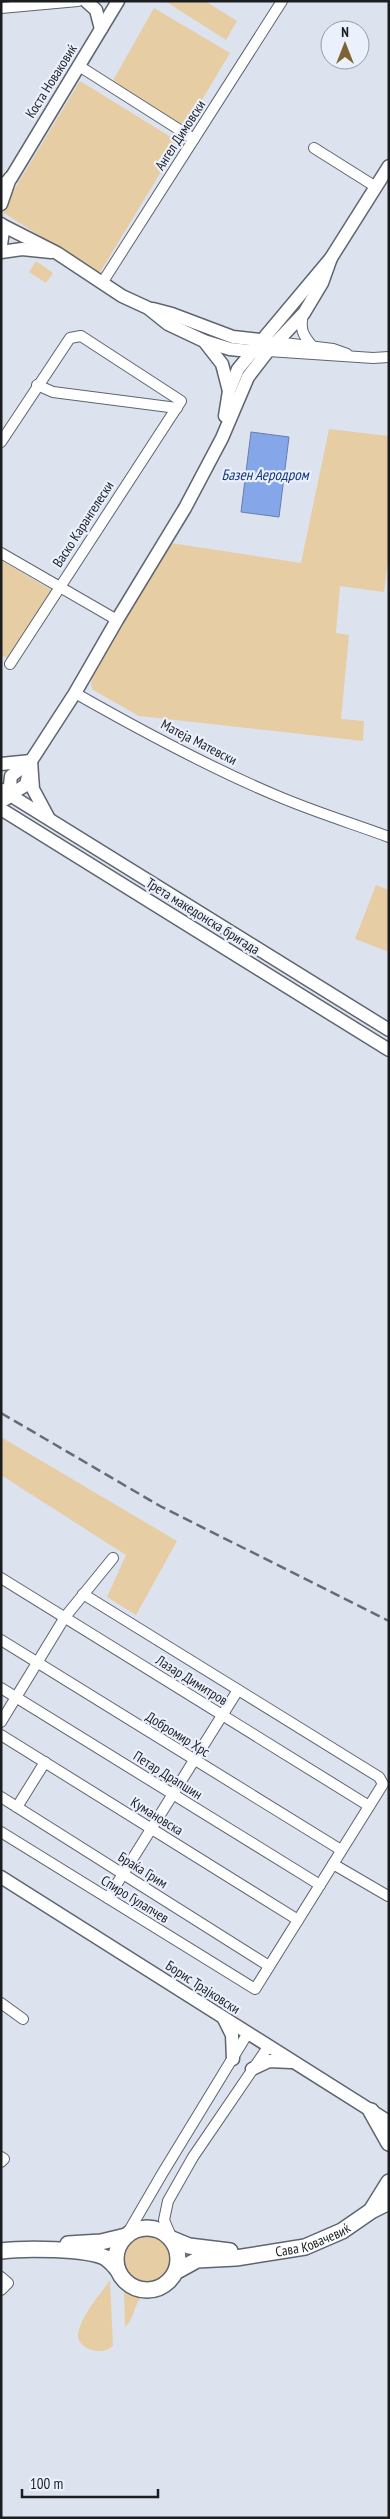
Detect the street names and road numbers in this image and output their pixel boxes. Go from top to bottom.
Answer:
street label: Коста Новаковиќ [21,40,81,121]
street label: Ангел Димовски [151,97,209,173]
street label: Васко Карангелески [48,477,118,571]
street label: Матеја Матевски [158,715,240,769]
street label: Трета македонска бригада [143,874,263,958]
street label: Лазар Димитров [152,1650,232,1709]
street label: Добромир Хрс [143,1707,213,1761]
street label: Петар Драпшин [130,1747,206,1803]
street label: Кумановска [127,1793,187,1839]
street label: Браќа Грим [115,1848,171,1892]
street label: Спиро Гулапчев [98,1871,173,1927]
street label: Борис Трајковски [162,1956,244,2018]
street label: Сава Ковачевиќ [274,2219,354,2261]

